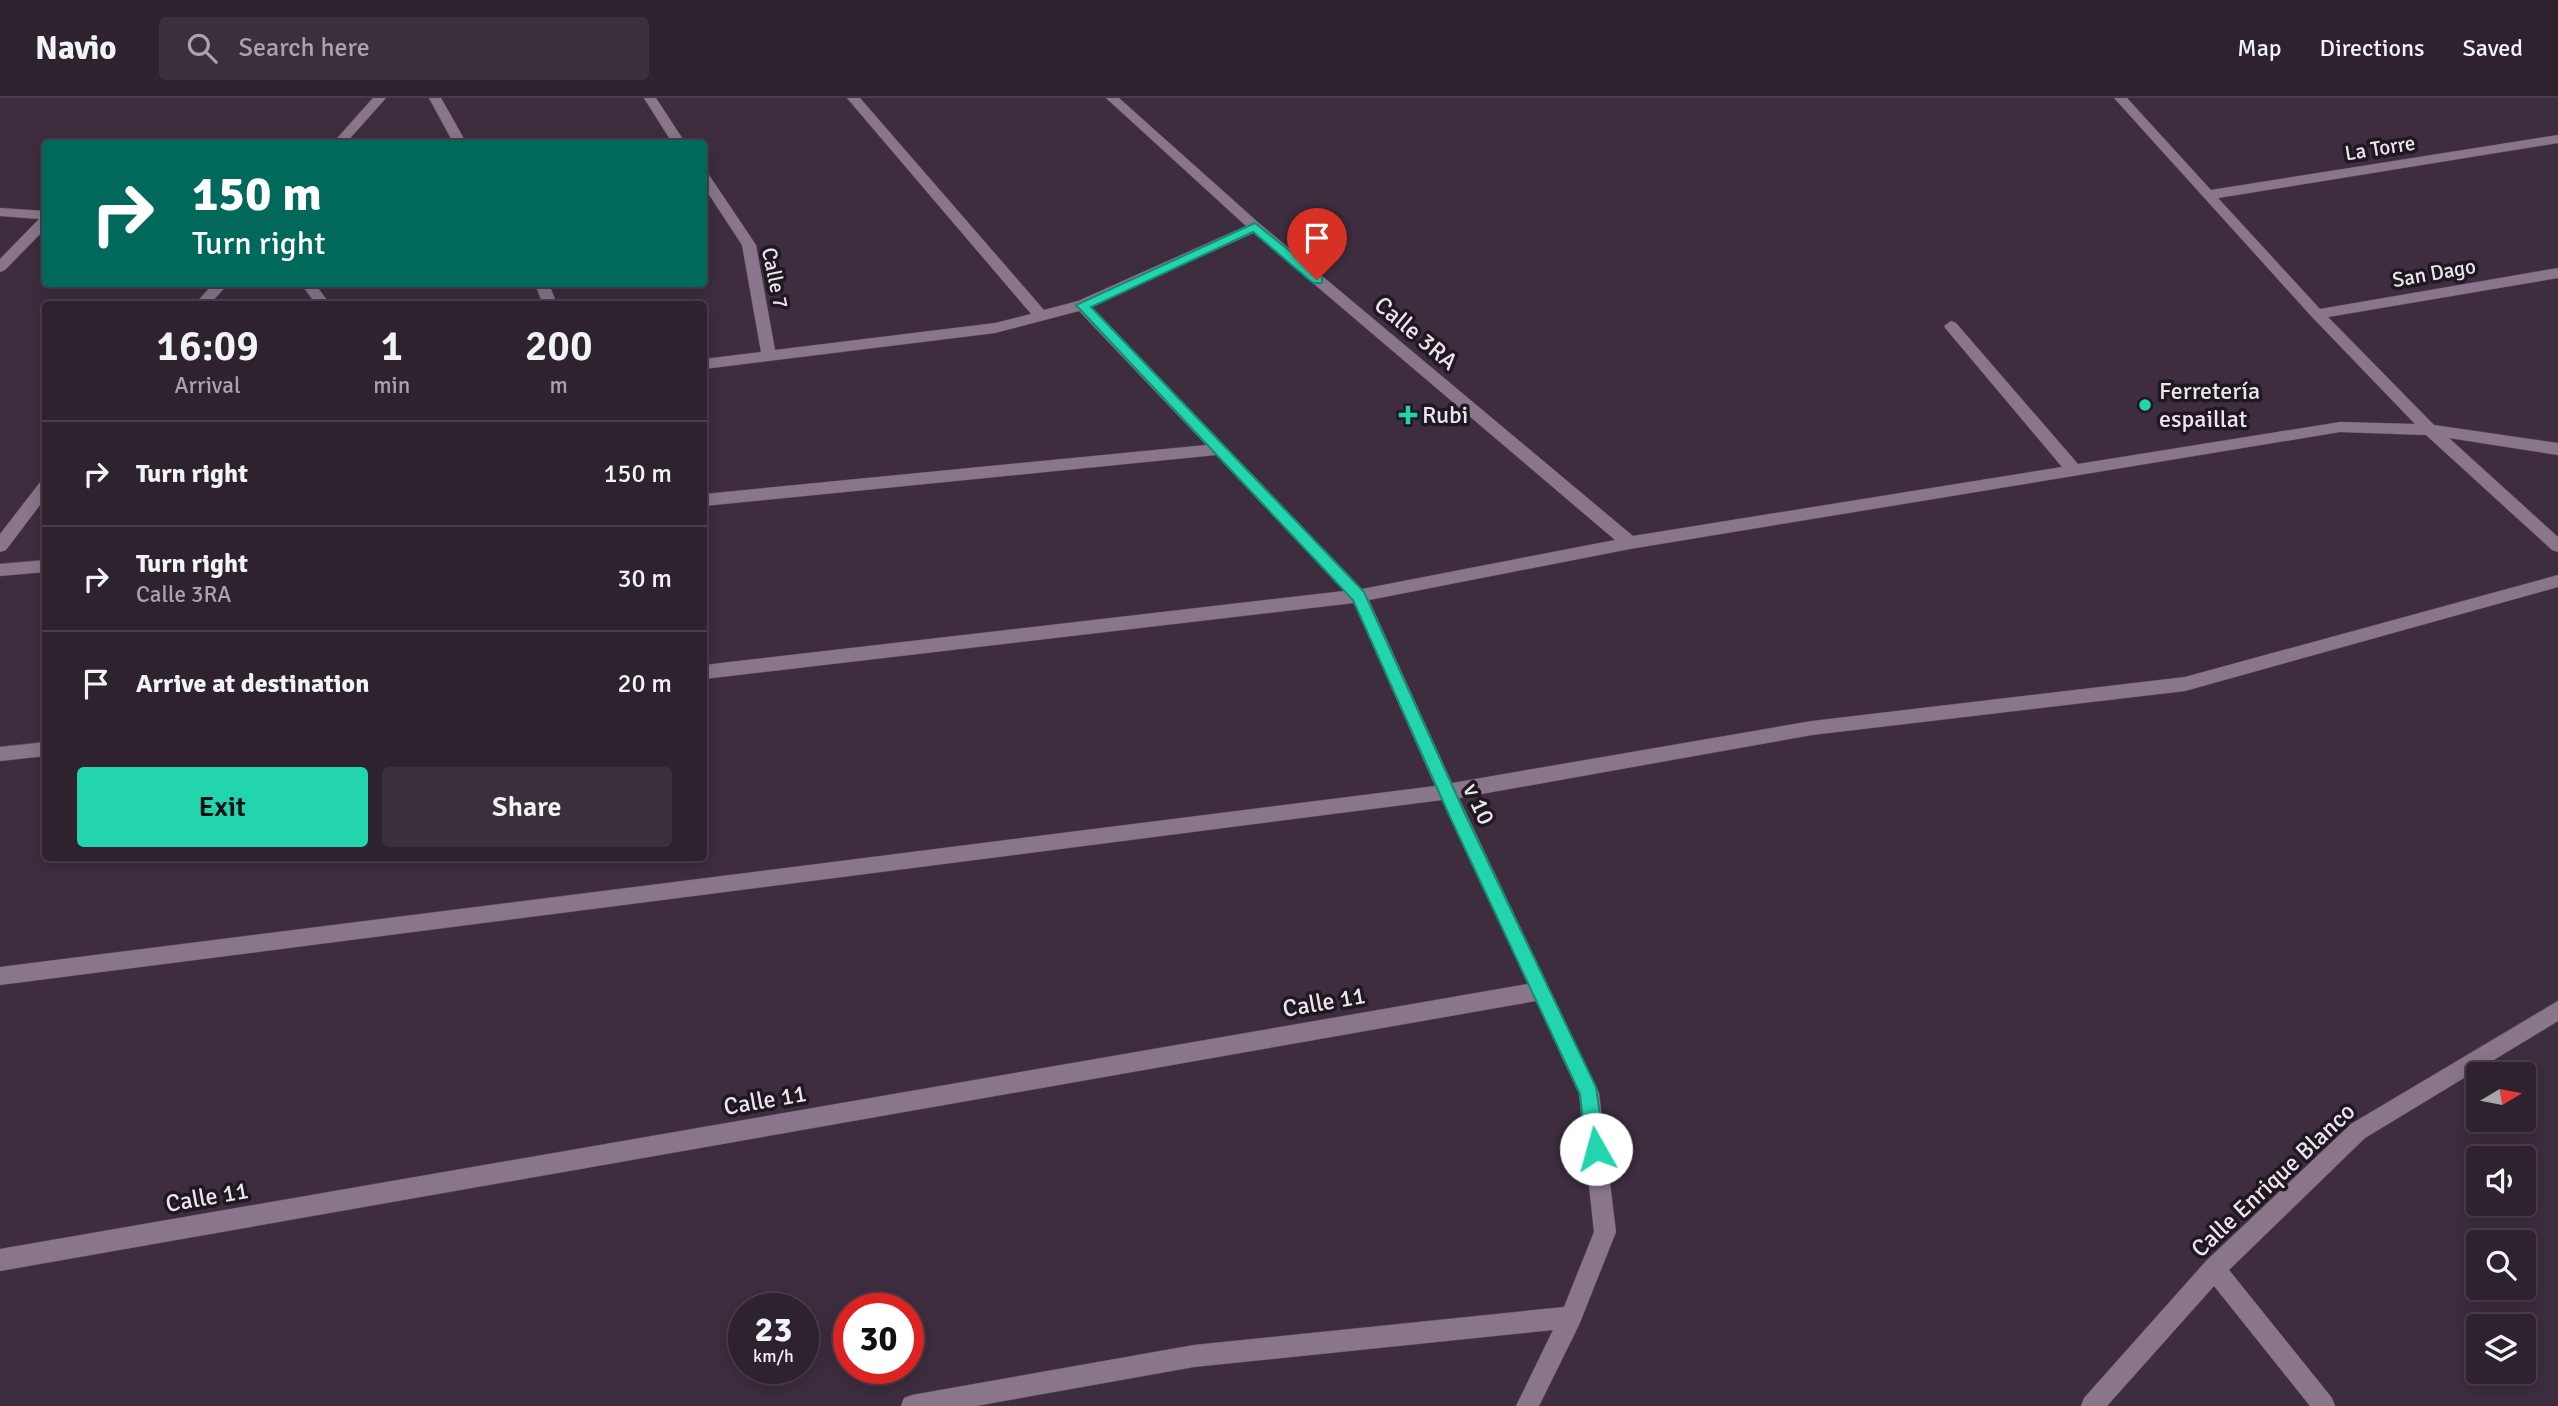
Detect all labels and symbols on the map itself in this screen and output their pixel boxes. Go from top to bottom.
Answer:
street label: La Torre [2343,130,2417,166]
pin [1287,208,1347,280]
street label: Calle 7 [756,245,794,311]
street label: San Dago [2390,253,2478,293]
street label: Calle 3RA [1368,290,1464,377]
place label: Ferretería espaillat [2159,376,2260,434]
marker: Ferretería espaillat [2137,397,2153,413]
place label: Rubi [1422,400,1468,430]
marker: Rubi [1400,407,1416,423]
street label: v 10 [1457,779,1501,829]
street label: Calle 11 [1280,980,1368,1024]
north arrow [2466,1062,2536,1132]
street label: Calle 11 [721,1078,809,1122]
street label: Calle Enrique Blanco [2185,1096,2361,1264]
position arrow [1559,1112,1633,1186]
street label: Calle 11 [163,1175,251,1219]
speed limit sign: 30 [833,1293,924,1384]

